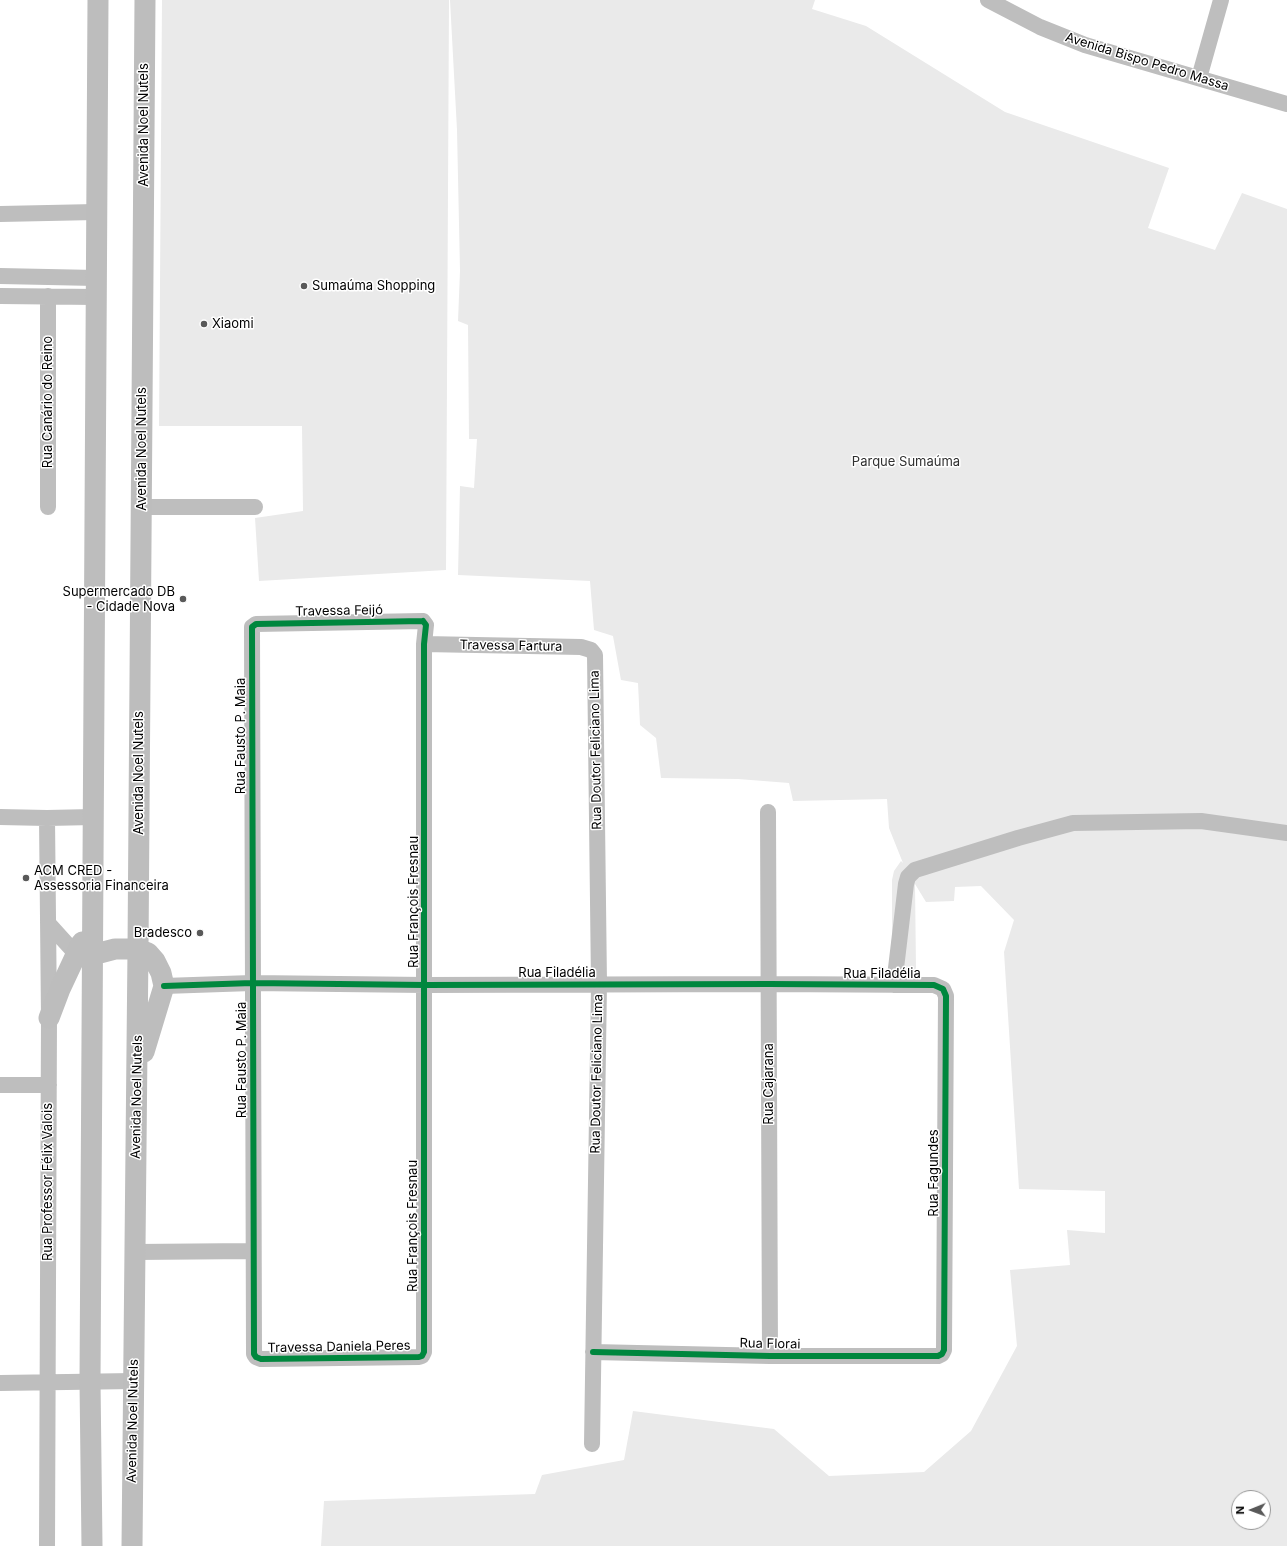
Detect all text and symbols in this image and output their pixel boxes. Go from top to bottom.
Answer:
street label: Avenida Bispo Pedro Massa [1063,30,1231,94]
street label: Avenida Noel Nutels [136,63,152,187]
place label: Sumaúma Shopping [312,278,435,294]
marker: Sumaúma Shopping [299,281,309,291]
place label: Xiaomi [212,316,254,332]
marker: Xiaomi [199,319,209,329]
street label: Rua Canário do Reino [40,336,56,468]
street label: Avenida Noel Nutels [134,387,150,511]
park label: Parque Sumaúma [852,454,960,470]
place label: Supermercado DB - Cidade Nova [63,584,175,615]
marker: Supermercado DB - Cidade Nova [178,594,188,604]
street label: Travessa Feijó [295,602,383,620]
street label: Travessa Fartura [459,637,563,655]
street label: Rua Doutor Feliciano Lima [587,670,605,830]
street label: Rua Fausto P. Maia [233,678,249,794]
street label: Avenida Noel Nutels [131,711,147,835]
street label: Rua François Fresnau [406,836,422,968]
place label: ACM CRED - Assessoria Financeira [34,863,169,894]
marker: ACM CRED - Assessoria Financeira [21,873,31,883]
place label: Bradesco [134,925,192,941]
marker: Bradesco [195,928,205,938]
street label: Rua Filadélia [518,965,596,981]
street label: Rua Filadélia [843,966,921,982]
street label: Rua Doutor Feliciano Lima [588,994,606,1154]
street label: Rua Fausto P. Maia [234,1002,250,1118]
street label: Avenida Noel Nutels [128,1035,146,1159]
street label: Rua Cajarana [761,1043,777,1125]
street label: Rua Professor Félix Valois [40,1103,56,1261]
street label: Rua Fagundes [926,1129,942,1217]
street label: Rua François Fresnau [405,1160,421,1292]
street label: Rua Florai [739,1336,801,1352]
street label: Travessa Daniela Peres [267,1338,411,1356]
street label: Avenida Noel Nutels [124,1359,142,1483]
north arrow [1231,1490,1271,1530]
text: N [1233,1506,1247,1515]

